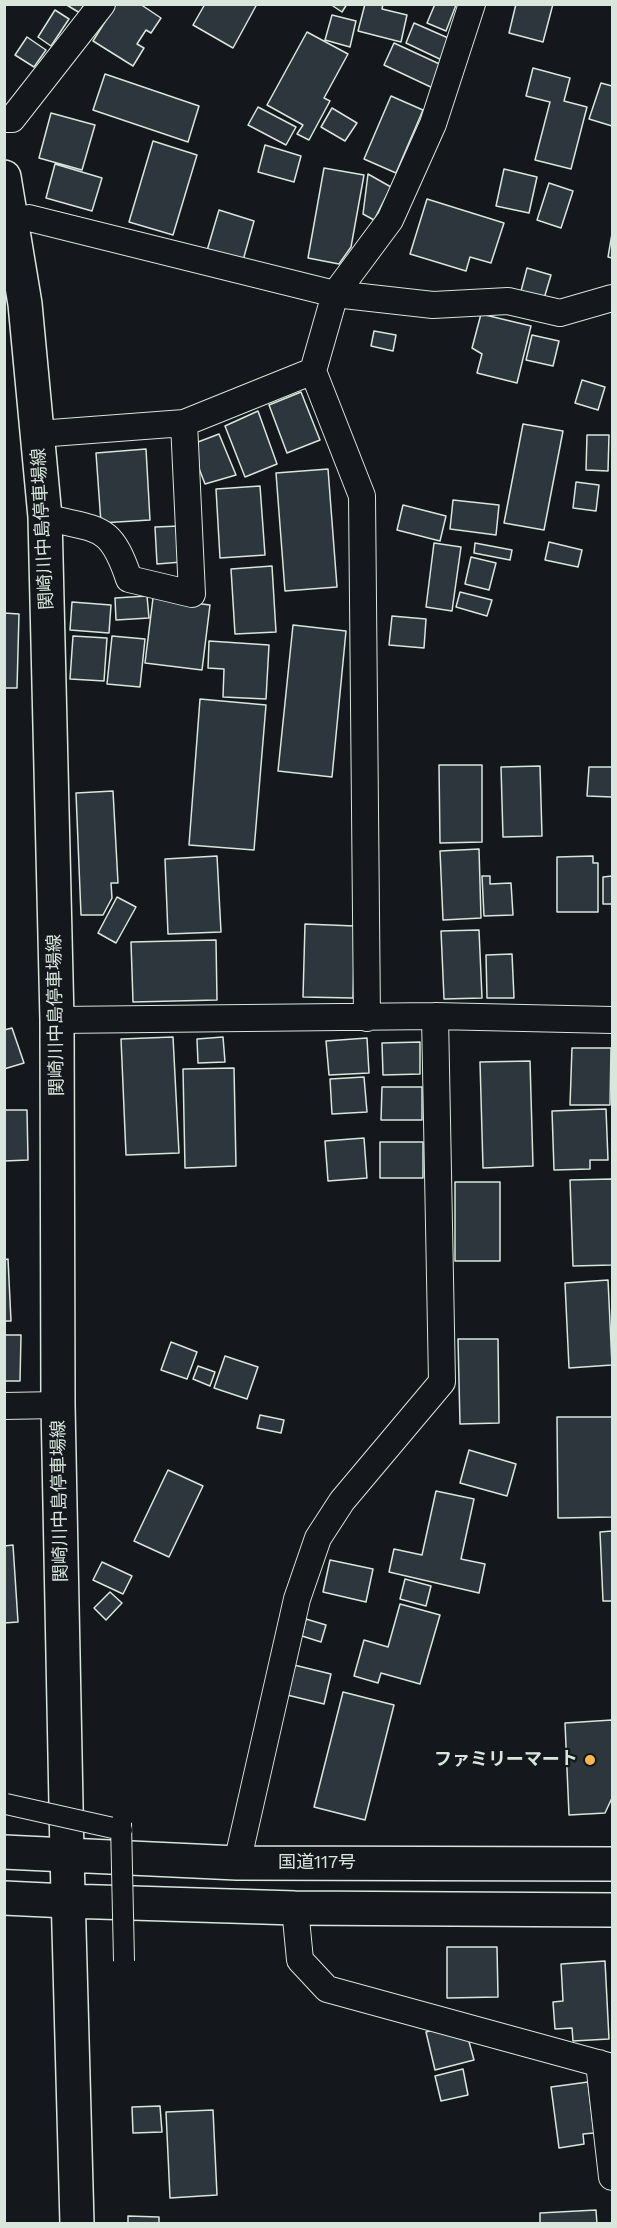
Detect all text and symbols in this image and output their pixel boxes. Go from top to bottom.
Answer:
street label: 関崎川中島停車場線 [28,448,58,610]
street label: 関崎川中島停車場線 [44,934,68,1096]
street label: 関崎川中島停車場線 [48,1420,72,1582]
place label: ファミリーマート [434,1749,578,1771]
marker: ファミリーマート [583,1753,597,1767]
street label: 国道117号 [278,1852,356,1874]

